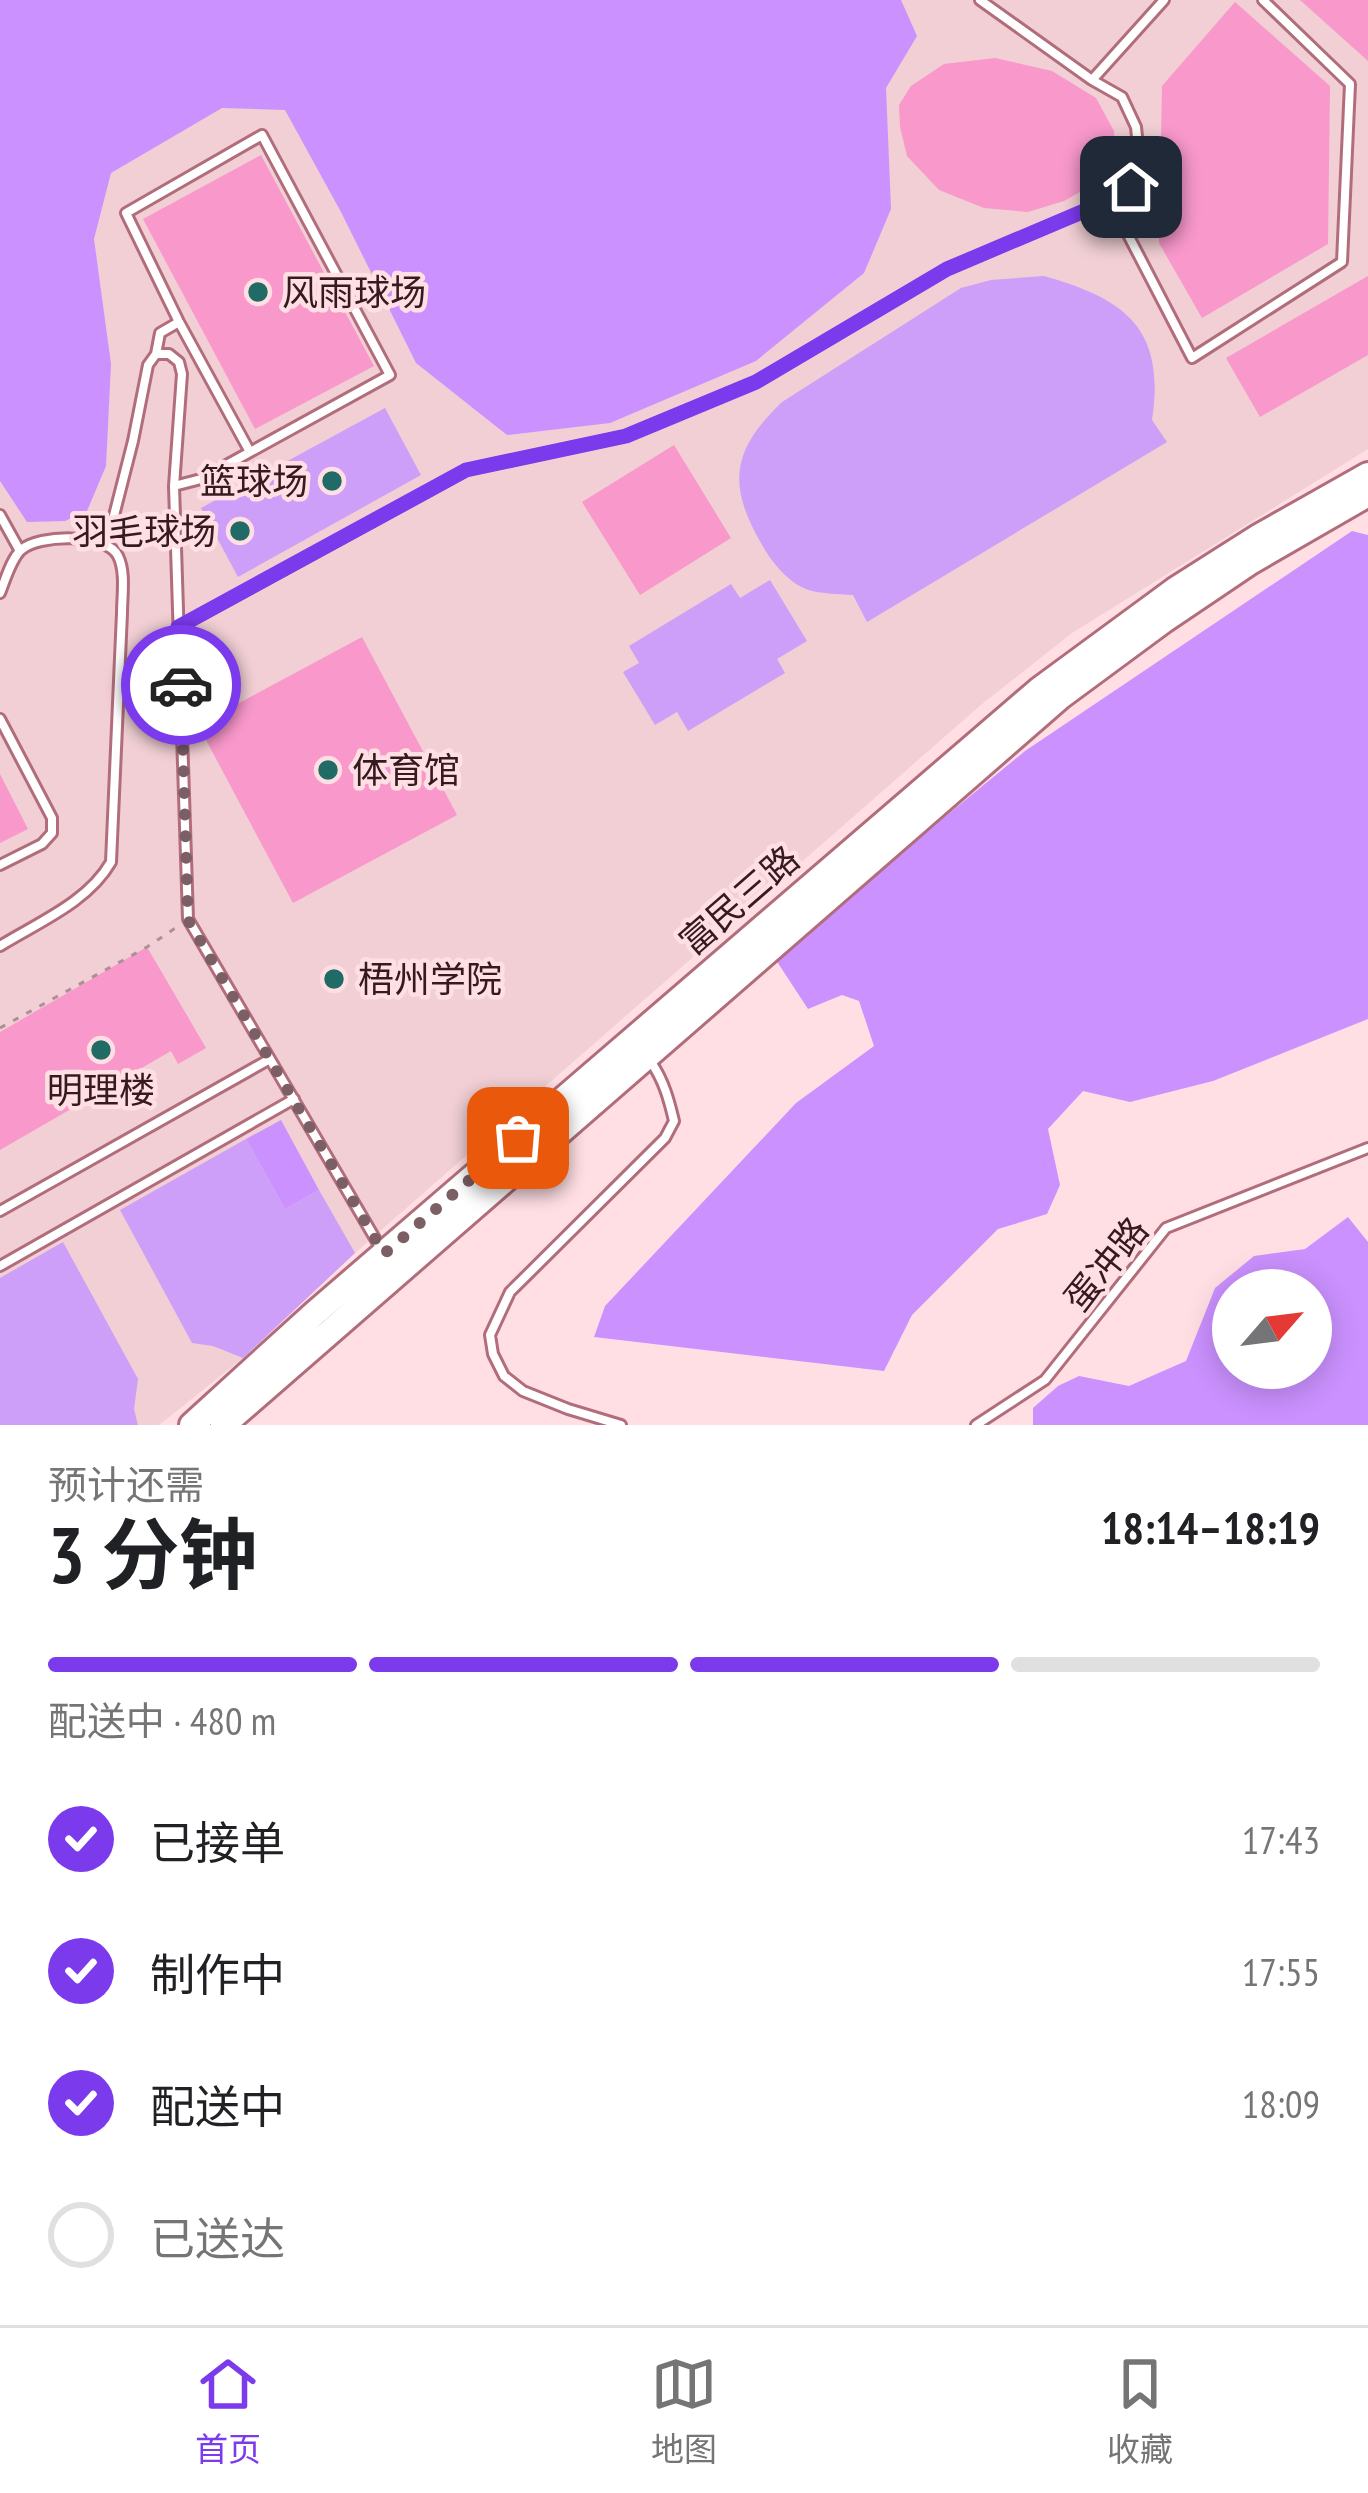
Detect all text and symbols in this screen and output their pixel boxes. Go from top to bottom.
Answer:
pin [1080,136,1182,238]
icon: home [1098,154,1164,220]
place label: 风雨球场 [282,268,426,315]
marker: 风雨球场 [245,279,271,305]
place label: 篮球场 [200,457,308,504]
marker: 篮球场 [319,468,345,494]
place label: 羽毛球场 [72,507,216,554]
marker: 羽毛球场 [227,518,253,544]
courier [121,625,241,745]
icon: car [148,652,214,718]
place label: 体育馆 [352,746,460,793]
marker: 体育馆 [315,757,341,783]
street label: 富民三路 [669,835,808,965]
place label: 梧州学院 [358,955,502,1002]
marker: 梧州学院 [321,966,347,992]
marker: 明理楼 [88,1037,114,1063]
place label: 明理楼 [47,1066,155,1113]
pin [467,1087,569,1189]
icon: bag [485,1105,551,1171]
street label: 蛋冲路 [1053,1207,1158,1320]
north arrow [1212,1269,1332,1389]
map controls [1212,1269,1332,1389]
text: 预计还需 [48,1459,204,1510]
text: 18:14–18:19 [1101,1498,1320,1556]
text: 3 分钟 [48,1504,257,1605]
text: 配送中 · 480 m [48,1695,276,1746]
icon: check [48,1806,114,1872]
text: 已接单 [150,1813,285,1871]
text: 17:43 [1242,1814,1320,1865]
icon: check [48,1938,114,2004]
text: 制作中 [150,1945,285,2003]
text: 17:55 [1242,1946,1320,1997]
icon: check [48,2070,114,2136]
text: 配送中 [150,2077,285,2135]
text: 18:09 [1242,2078,1320,2129]
text: 已送达 [150,2209,285,2267]
tab: 首页 [195,2351,261,2471]
tab: 地图 [651,2351,717,2471]
tab: 收藏 [1107,2351,1173,2471]

